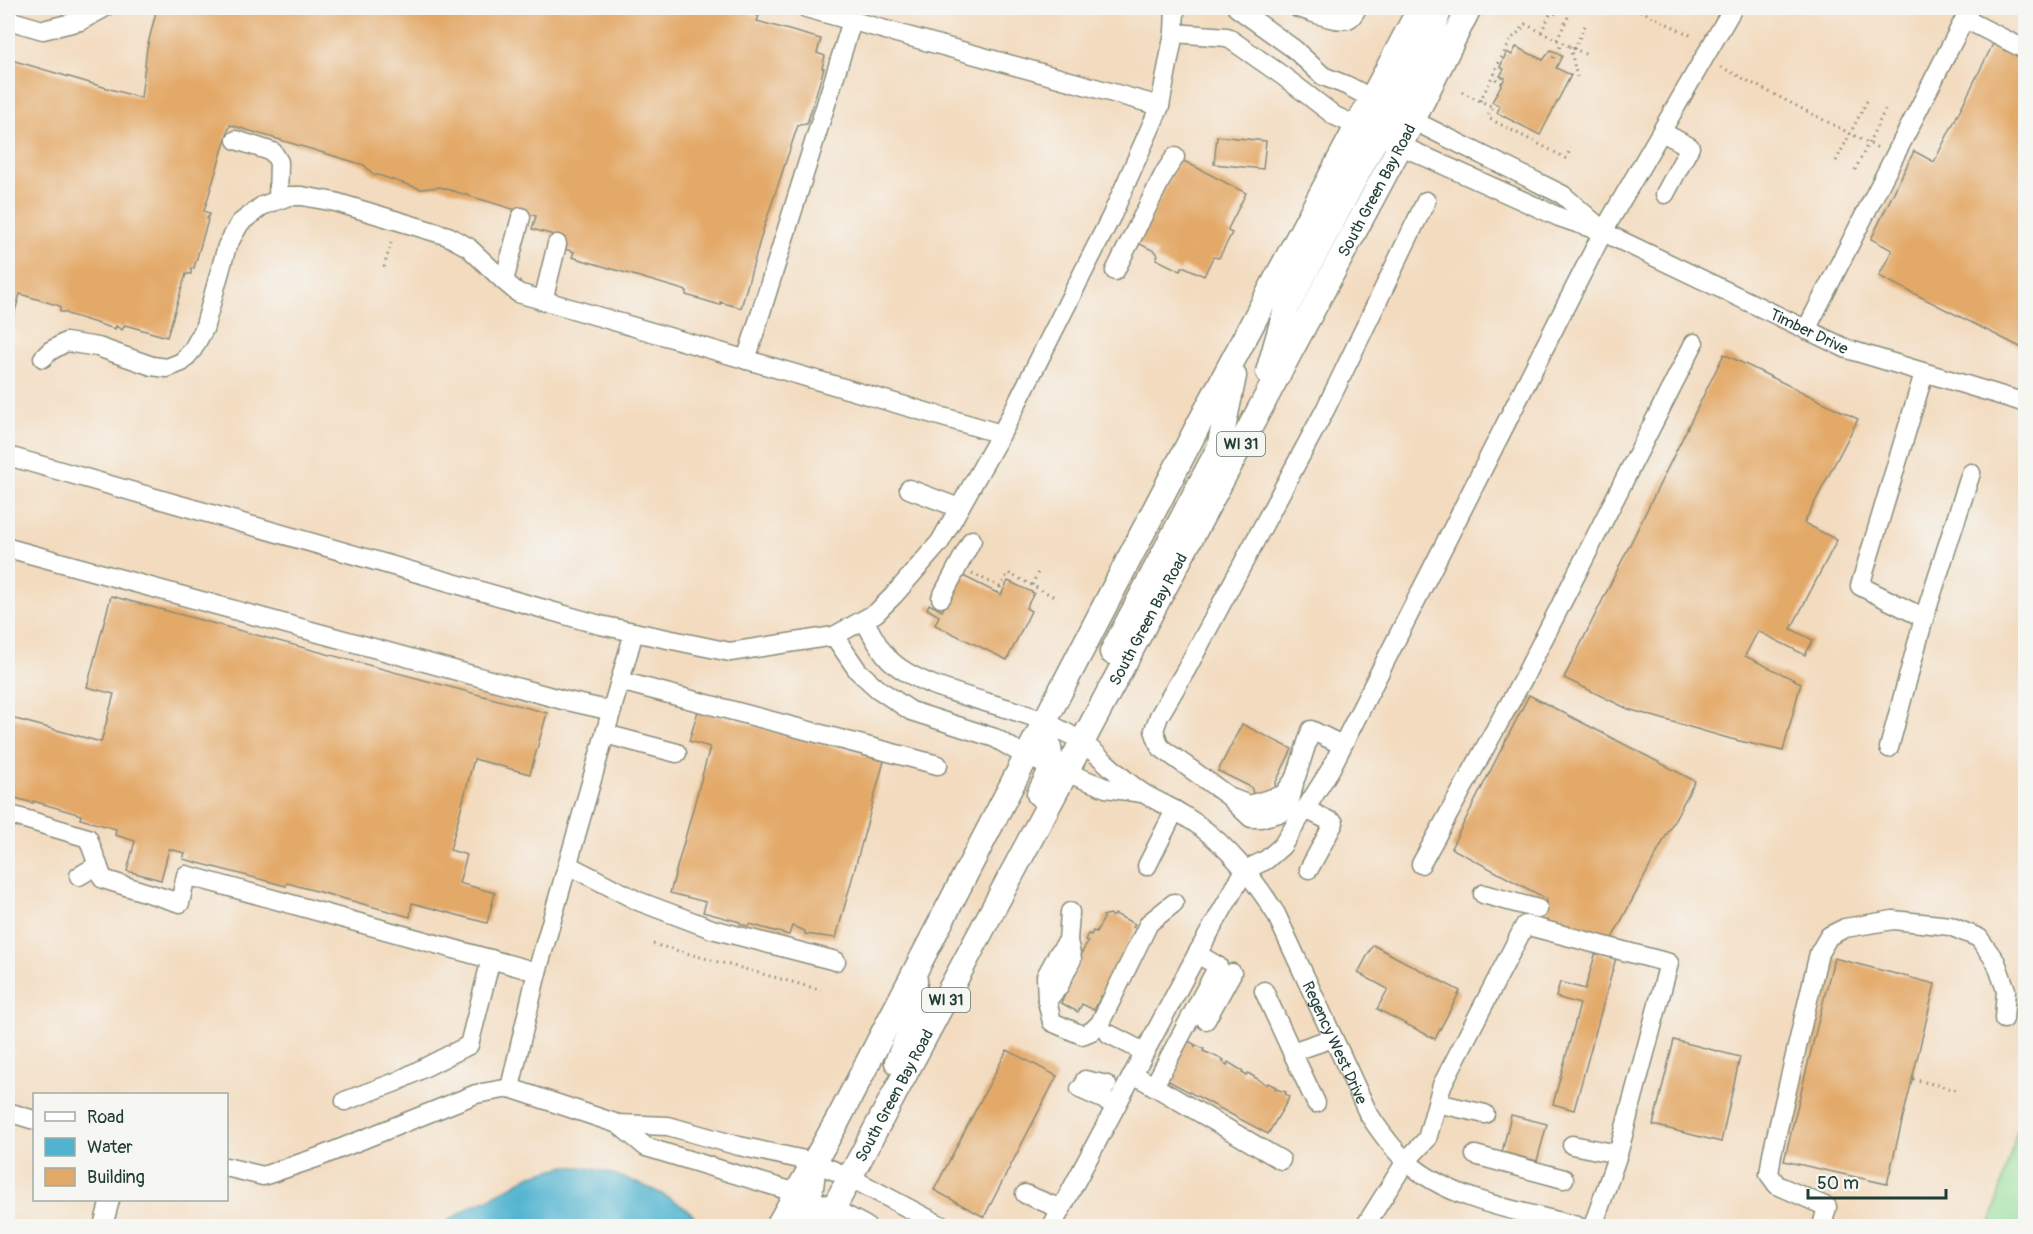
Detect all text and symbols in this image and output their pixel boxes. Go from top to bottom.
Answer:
street label: South Green Bay Road [1334,121,1420,260]
street label: Timber Drive [1766,304,1851,359]
road number: WI 31 [1217,432,1265,456]
street label: South Green Bay Road [1105,550,1192,689]
street label: Regency West Drive [1297,978,1372,1108]
road number: WI 31 [922,988,970,1012]
street label: South Green Bay Road [851,1026,938,1166]
legend [33,1093,228,1201]
text: Road [87,1106,124,1129]
text: Water [87,1136,133,1159]
scale bar [1808,1162,1946,1200]
text: Building [87,1166,145,1189]
text: 50 m [1817,1172,1859,1195]

